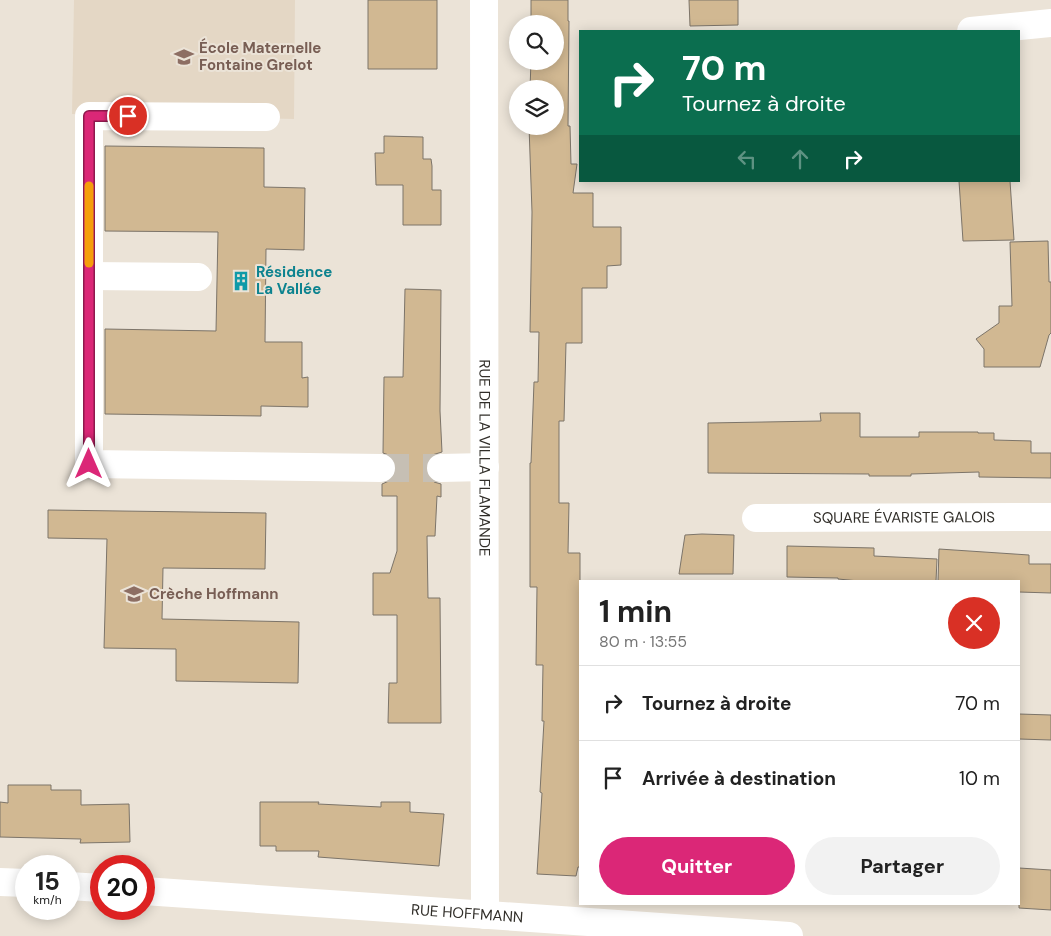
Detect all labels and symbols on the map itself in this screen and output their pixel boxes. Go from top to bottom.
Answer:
place label: École Maternelle Fontaine Grelot [199,38,321,75]
school or university icon: École Maternelle Fontaine Grelot [173,46,195,68]
pin [107,95,149,137]
place label: Résidence La Vallée [256,262,332,299]
building icon: Résidence La Vallée [230,270,252,292]
street label: RUE DE LA VILLA FLAMANDE [474,360,495,556]
position arrow [62,437,114,489]
street label: SQUARE ÉVARISTE GALOIS [813,507,995,528]
school or university icon: Crèche Hoffmann [123,583,145,605]
place label: Crèche Hoffmann [149,584,278,604]
speed limit sign: 20 [90,855,155,920]
street label: RUE HOFFMANN [410,900,524,927]

